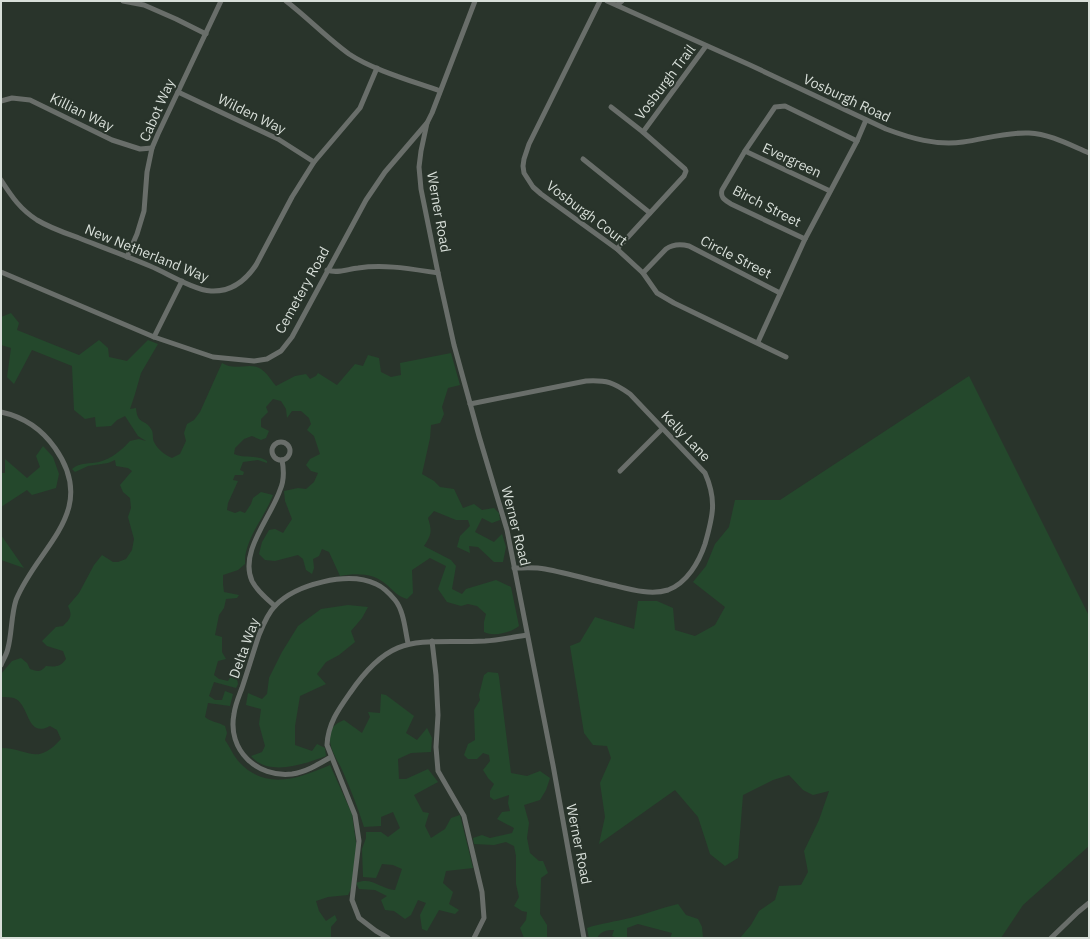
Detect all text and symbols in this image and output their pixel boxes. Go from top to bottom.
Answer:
street label: Vosburgh Trail [631,41,699,123]
street label: Vosburgh Road [800,70,894,126]
street label: Cabot Way [135,76,179,144]
street label: Killian Way [47,89,117,135]
street label: Wilden Way [215,90,289,138]
street label: Evergreen [760,138,824,182]
street label: Werner Road [423,170,455,254]
street label: Vosburgh Court [543,177,631,249]
street label: Birch Street [730,181,804,231]
street label: New Netherland Way [82,220,212,286]
street label: Circle Street [697,231,775,283]
street label: Cemetery Road [271,243,333,337]
street label: Kelly Lane [657,407,715,466]
street label: Werner Road [497,484,535,568]
street label: Delta Way [225,615,263,681]
street label: Werner Road [562,802,596,886]

